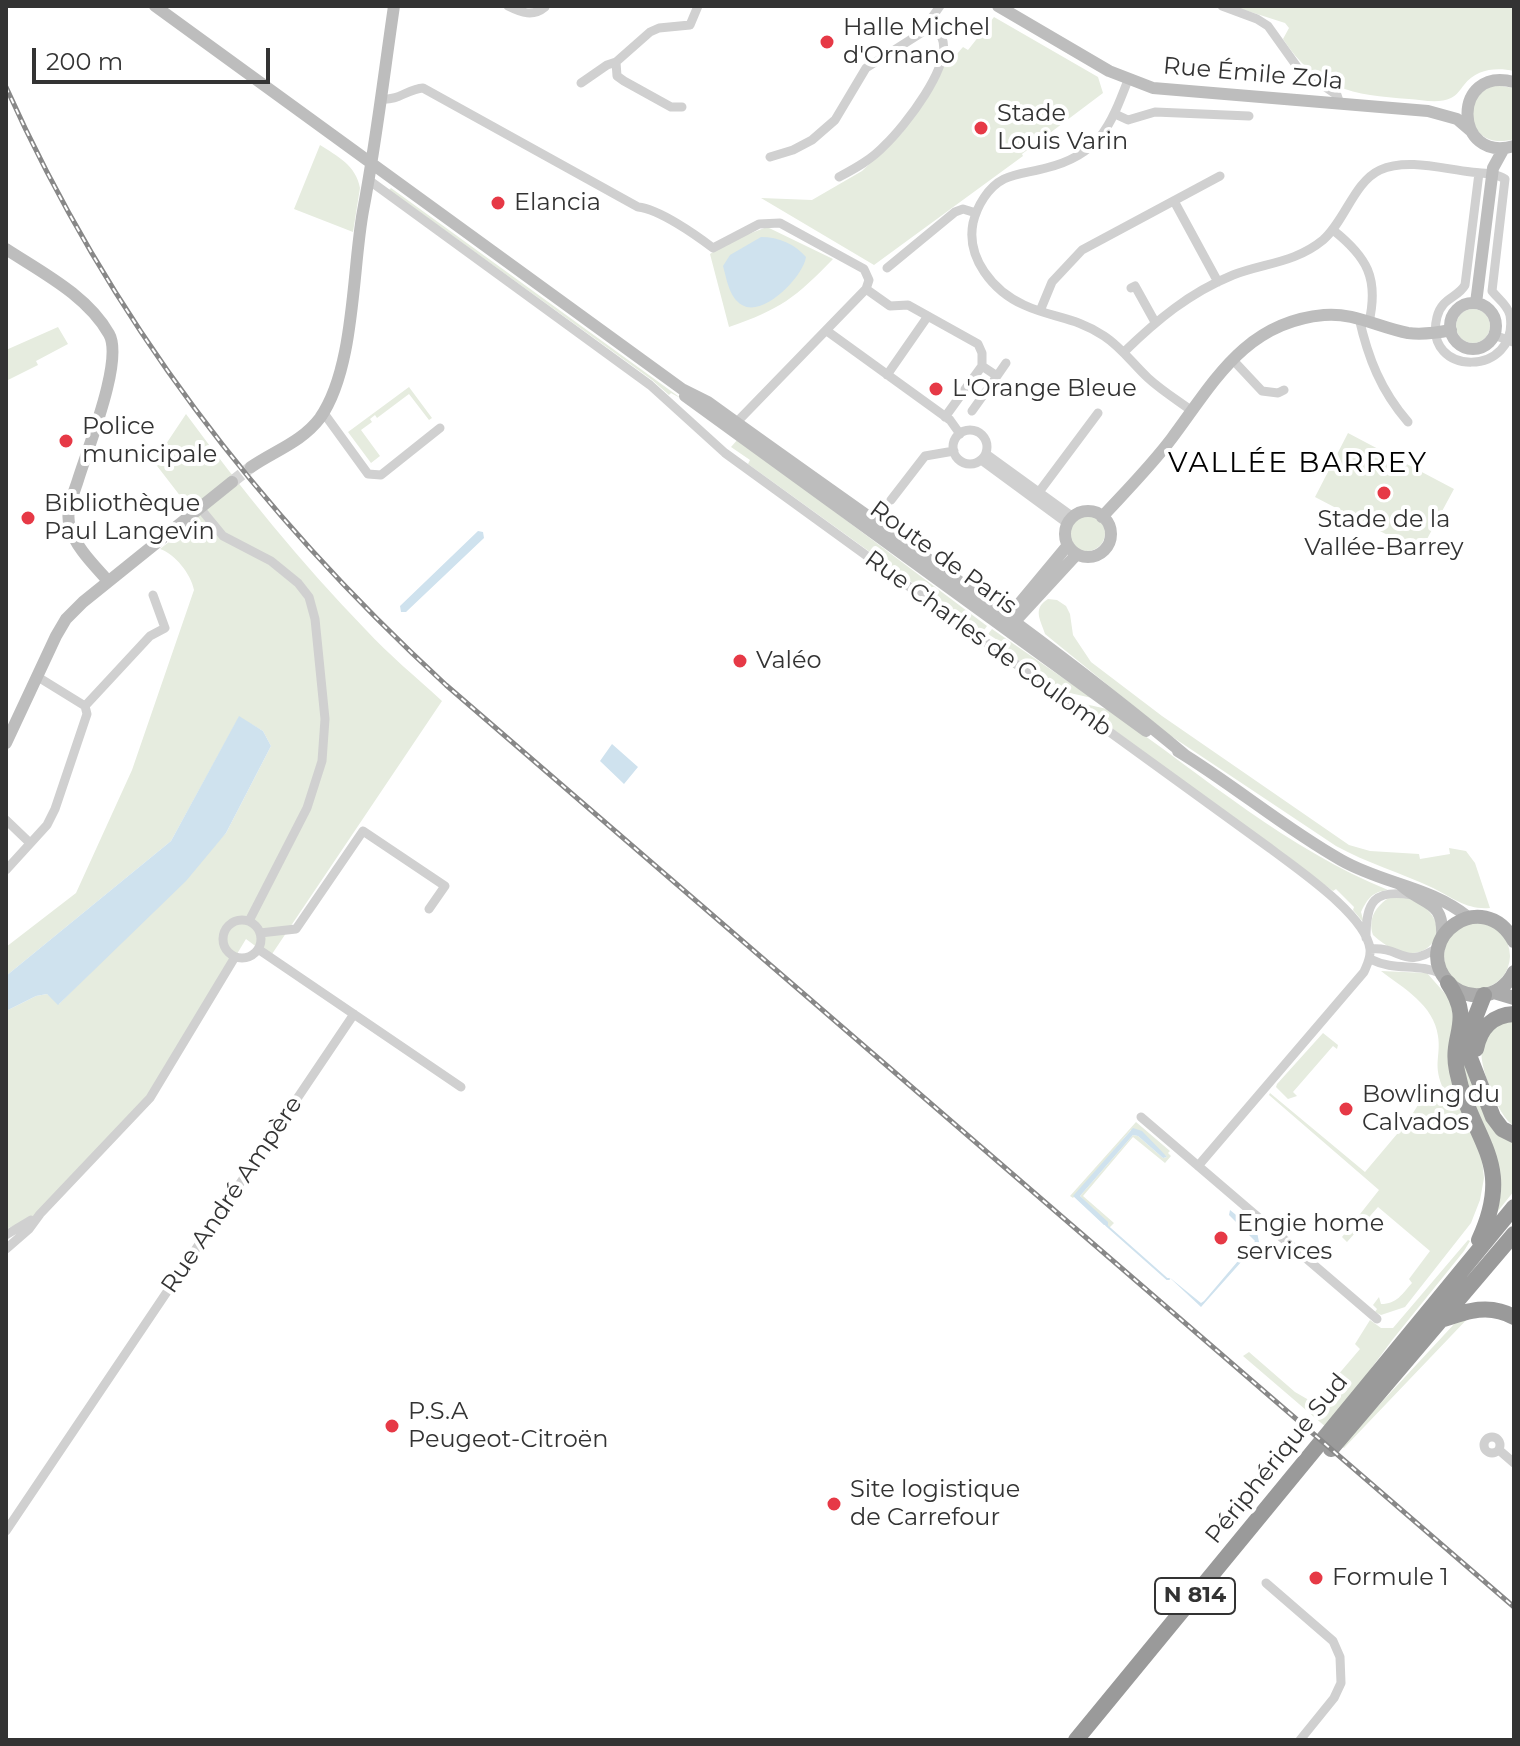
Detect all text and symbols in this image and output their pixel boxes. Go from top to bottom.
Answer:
place label: Halle Michel d'Ornano [843,14,990,70]
scale bar [36,32,274,82]
marker: Halle Michel d'Ornano [818,33,836,51]
text: 200 m [46,47,123,76]
street label: Rue Émile Zola [1162,52,1344,96]
place label: Stade Louis Varin [997,100,1128,156]
marker: Stade Louis Varin [972,119,990,137]
place label: Elancia [514,189,601,217]
marker: Elancia [489,194,507,212]
place label: L'Orange Bleue [952,375,1137,403]
marker: L'Orange Bleue [927,380,945,398]
place label: Police municipale [82,413,217,469]
marker: Police municipale [57,432,75,450]
district label: VALLÉE BARREY [1168,447,1428,481]
marker: Stade de la Vallée-Barrey [1375,484,1393,502]
place label: Bibliothèque Paul Langevin [44,490,215,546]
street label: Route de Paris [864,495,1022,621]
place label: Stade de la Vallée-Barrey [1304,506,1464,562]
marker: Bibliothèque Paul Langevin [19,509,37,527]
street label: Rue Charles de Coulomb [859,545,1117,743]
place label: Valéo [756,647,822,675]
marker: Valéo [731,652,749,670]
place label: Bowling du Calvados [1362,1081,1500,1137]
street label: Rue André Ampère [155,1091,309,1299]
marker: Bowling du Calvados [1337,1100,1355,1118]
place label: Engie home services [1237,1210,1384,1266]
marker: Engie home services [1212,1229,1230,1247]
street label: Périphérique Sud [1200,1368,1354,1550]
place label: P.S.A Peugeot-Citroën [408,1398,608,1454]
marker: P.S.A Peugeot-Citroën [383,1417,401,1435]
place label: Site logistique de Carrefour [850,1476,1020,1532]
marker: Site logistique de Carrefour [825,1495,843,1513]
place label: Formule 1 [1332,1564,1449,1592]
marker: Formule 1 [1307,1569,1325,1587]
road number: N 814 [1155,1578,1235,1614]

